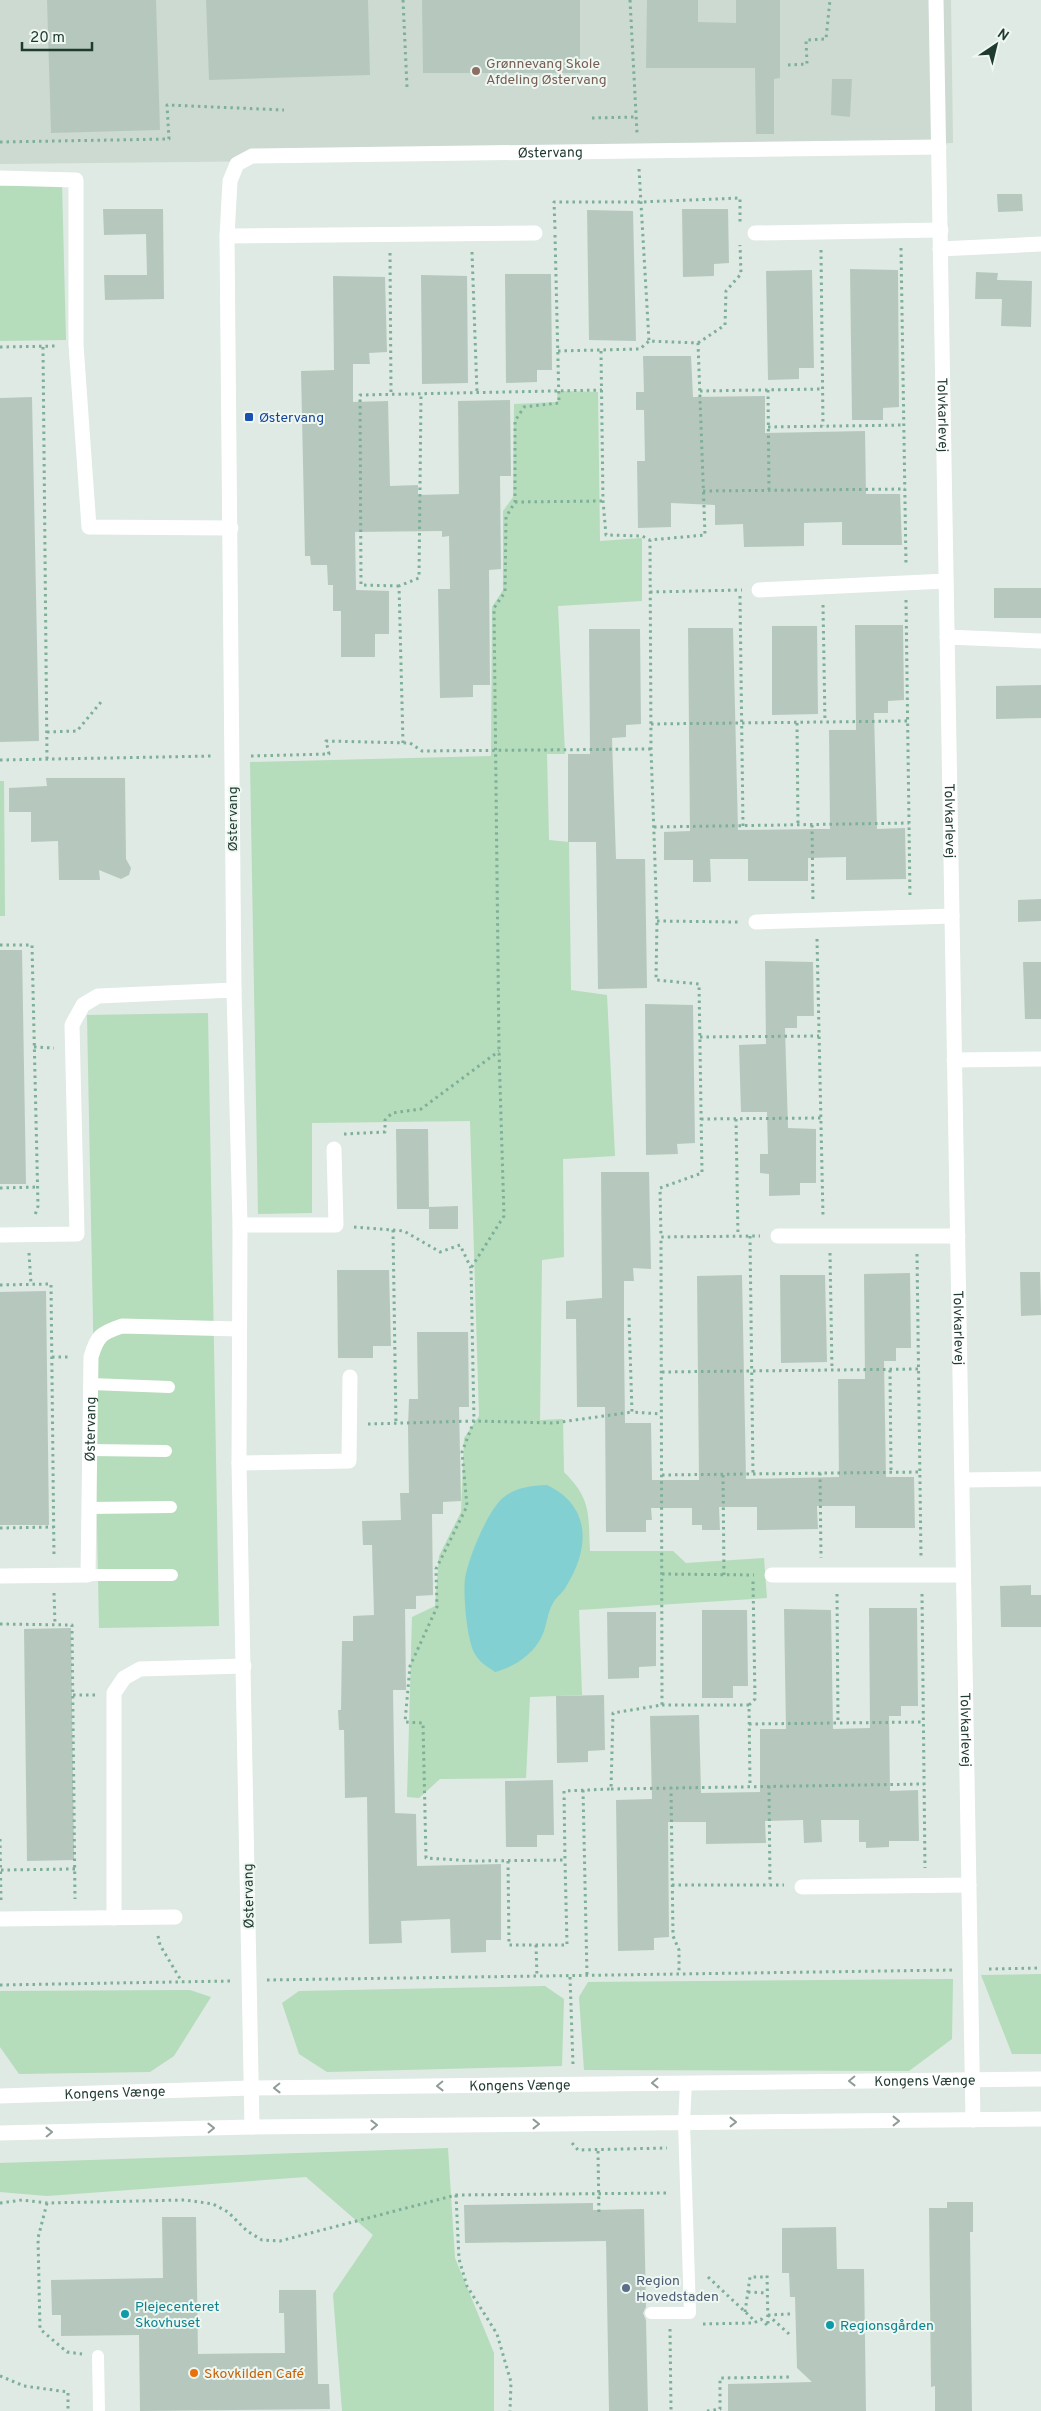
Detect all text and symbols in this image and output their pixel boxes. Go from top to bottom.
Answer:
scale bar [22,20,92,52]
north arrow [971,20,1021,70]
text: N [994,26,1012,45]
text: 20 m [30,29,65,48]
place label: Grønnevang Skole Afdeling Østervang [486,56,607,89]
marker: Grønnevang Skole Afdeling Østervang [470,65,482,77]
street label: Østervang [518,145,583,163]
street label: Tolvkarlevej [933,377,951,452]
place label: Østervang [259,410,324,427]
marker: Østervang [243,411,255,423]
street label: Tolvkarlevej [940,783,958,858]
street label: Østervang [225,786,242,852]
street label: Tolvkarlevej [949,1290,967,1365]
street label: Østervang [83,1396,100,1462]
street label: Tolvkarlevej [956,1692,974,1767]
street label: Østervang [240,1863,259,1929]
street label: Kongens Vænge [874,2073,976,2091]
one-way arrow [848,2076,856,2086]
street label: Kongens Vænge [469,2077,571,2096]
one-way arrow [651,2078,658,2088]
one-way arrow [436,2081,444,2091]
one-way arrow [273,2082,281,2093]
street label: Kongens Vænge [64,2084,166,2104]
one-way arrow [892,2115,900,2126]
one-way arrow [730,2117,737,2127]
one-way arrow [532,2119,540,2129]
one-way arrow [370,2120,378,2130]
one-way arrow [208,2123,215,2133]
one-way arrow [45,2127,53,2137]
place label: Region Hovedstaden [636,2273,719,2306]
marker: Region Hovedstaden [620,2282,632,2294]
place label: Plejecenteret Skovhuset [135,2299,219,2332]
marker: Plejecenteret Skovhuset [119,2308,131,2320]
place label: Regionsgården [840,2318,934,2335]
marker: Regionsgården [824,2319,836,2331]
place label: Skovkilden Café [204,2366,304,2383]
marker: Skovkilden Café [188,2367,200,2379]

